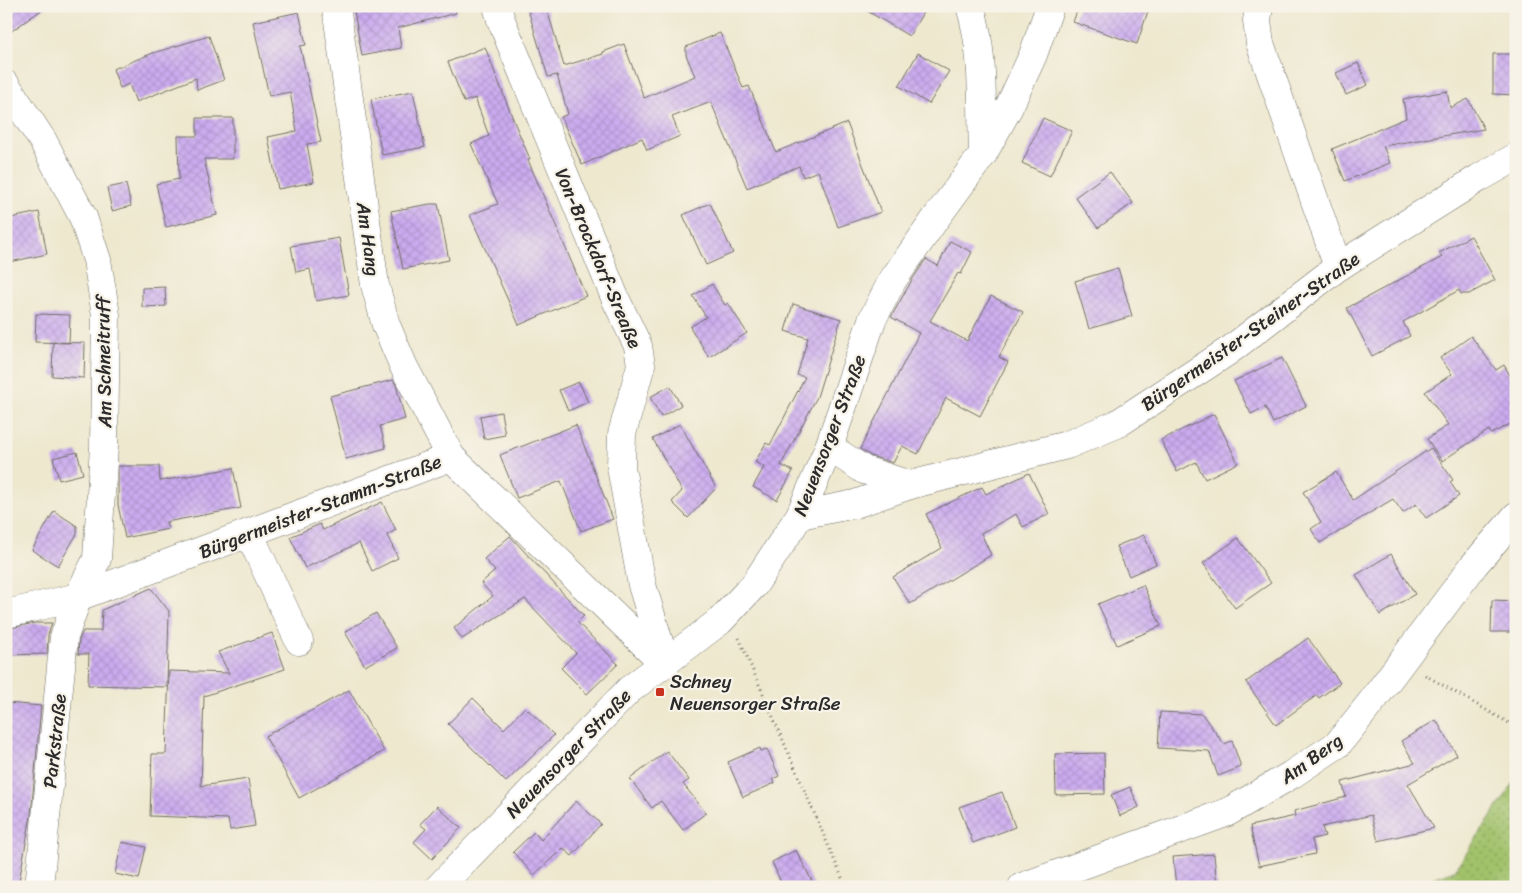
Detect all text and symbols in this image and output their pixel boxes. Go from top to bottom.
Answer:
street label: Von-Brockdorf-Sreaße [546,163,651,354]
street label: Am Hang [347,199,390,278]
street label: Bürgermeister-Steiner-Straße [1134,243,1367,420]
street label: Am Schneitruff [86,293,121,429]
street label: Neuensorger Straße [783,349,876,521]
street label: Bürgermeister-Stamm-Straße [194,445,447,568]
place label: Schney Neuensorger Straße [670,665,841,720]
street label: Neuensorger Straße [497,680,640,826]
marker: Schney Neuensorger Straße [654,686,666,698]
street label: Parkstraße [33,692,76,790]
street label: Am Berg [1272,724,1350,793]

